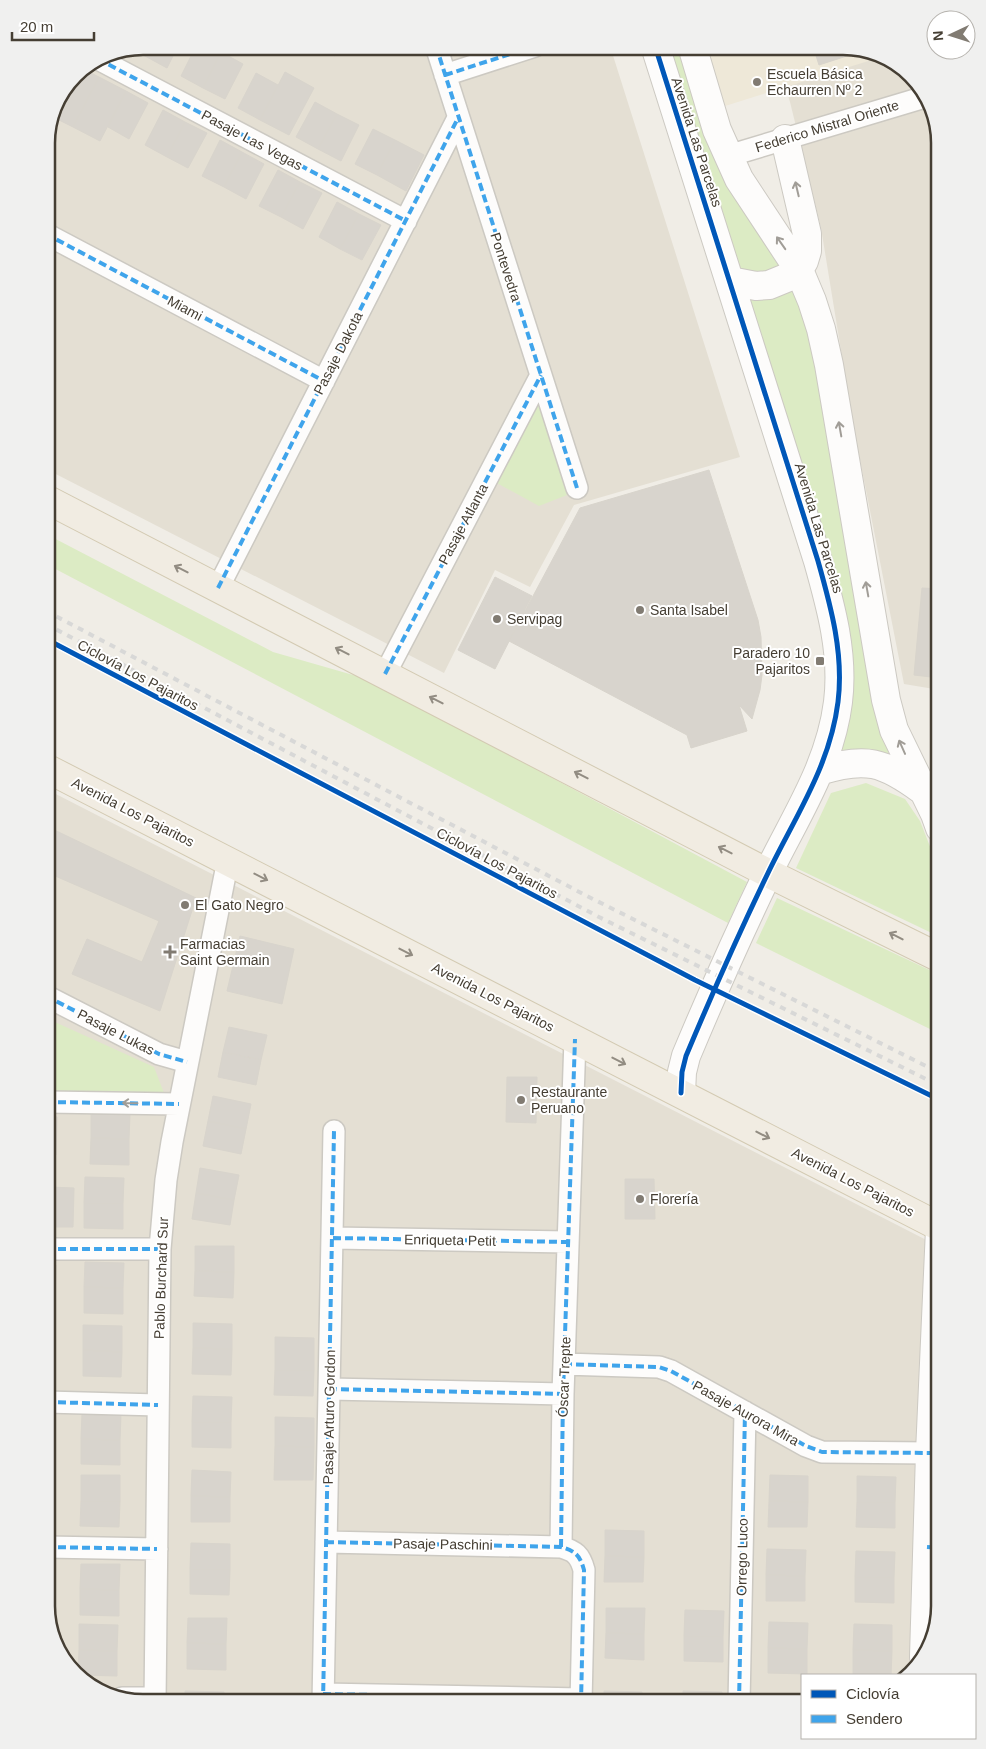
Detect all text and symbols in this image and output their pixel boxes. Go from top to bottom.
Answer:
scale bar [12,10,95,42]
north arrow [926,10,976,60]
text: 20 m [20,18,53,35]
text: N [930,30,946,42]
place label: Escuela Básica Echaurren Nº 2 [767,66,863,98]
street label: Avenida Las Parcelas [669,75,725,209]
marker: Escuela Básica Echaurren Nº 2 [751,76,763,88]
street label: Federico Mistral Oriente [753,96,901,155]
street label: Pasaje Las Vegas [199,107,305,173]
one-way arrow [792,181,801,197]
street label: Pontevedra [487,230,525,304]
one-way arrow [775,237,786,250]
street label: Miami [165,292,205,324]
street label: Pasaje Dakota [310,309,366,397]
one-way arrow [835,421,845,437]
street label: Avenida Las Parcelas [792,461,846,595]
street label: Pasaje Atlanta [435,481,491,567]
one-way arrow [174,564,189,574]
one-way arrow [862,581,872,597]
place label: Santa Isabel [650,602,728,618]
marker: Santa Isabel [634,604,646,616]
place label: Servipag [507,611,562,627]
marker: Servipag [491,613,503,625]
street label: Ciclovía Los Pajaritos [75,636,201,714]
place label: Paradero 10 Pajaritos [733,645,810,677]
one-way arrow [334,646,349,656]
marker: Paradero 10 Pajaritos [814,655,826,667]
one-way arrow [429,695,444,705]
one-way arrow [897,740,907,755]
one-way arrow [573,770,588,780]
street label: Avenida Los Pajaritos [69,774,197,850]
street label: Ciclovía Los Pajaritos [434,824,560,902]
one-way arrow [718,845,733,854]
one-way arrow [254,872,269,882]
place label: El Gato Negro [195,897,284,913]
marker: El Gato Negro [179,899,191,911]
one-way arrow [889,931,904,940]
place label: Farmacias Saint Germain [180,936,269,968]
marker: Farmacias Saint Germain [164,946,176,958]
one-way arrow [398,948,413,957]
street label: Avenida Los Pajaritos [429,959,557,1035]
street label: Pasaje Lukas [75,1006,157,1058]
one-way arrow [611,1056,626,1066]
place label: Restaurante Peruano [531,1084,607,1116]
marker: Restaurante Peruano [515,1094,527,1106]
one-way arrow [122,1098,138,1108]
one-way arrow [755,1131,770,1140]
street label: Avenida Los Pajaritos [789,1144,917,1220]
place label: Florería [650,1191,698,1207]
marker: Florería [634,1193,646,1205]
street label: Pablo Burchard Sur [151,1216,171,1339]
street label: Enriqueta Petit [404,1231,496,1249]
street label: Óscar Trepte [555,1336,573,1418]
street label: Pasaje Arturo Gordon [320,1350,338,1484]
street label: Pasaje Aurora Mira [690,1377,802,1449]
street label: Orrego Luco [733,1518,751,1596]
street label: Pasaje Paschini [393,1535,493,1553]
legend [801,1674,976,1739]
text: Ciclovía [846,1685,900,1702]
text: Sendero [846,1710,903,1727]

